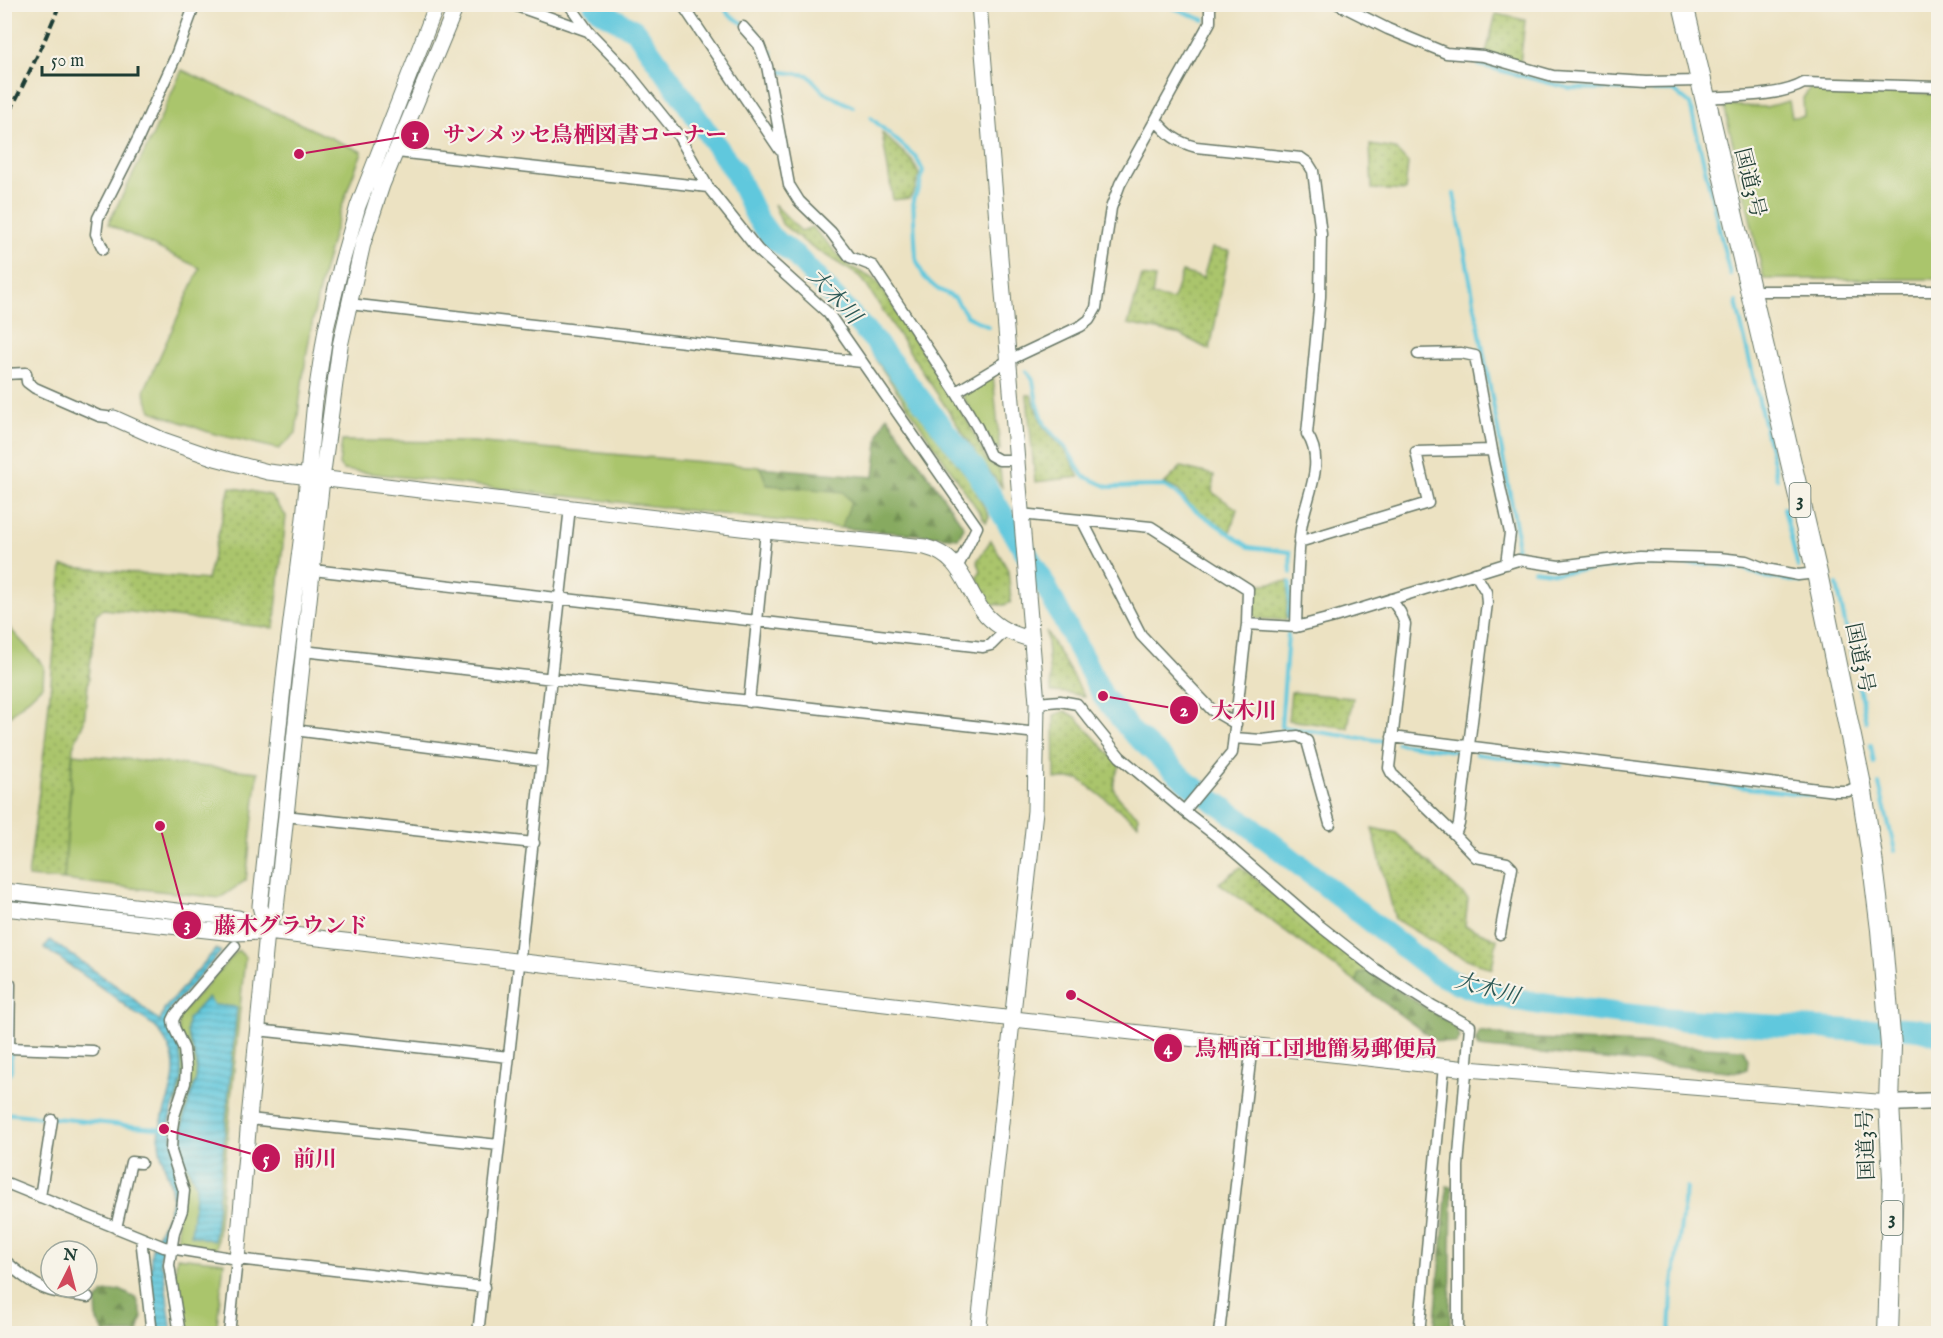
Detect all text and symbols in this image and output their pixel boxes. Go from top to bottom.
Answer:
scale bar [42,39,138,77]
text: 50 m [51,50,84,73]
callout: サンメッセ鳥栖図書コーナー [400,115,740,155]
text: サンメッセ鳥栖図書コーナー [443,122,727,150]
text: 1 [412,125,419,148]
street label: 国道3号 [1727,145,1771,221]
water label: 大木川 [801,263,868,332]
road number: 3 [1790,483,1810,517]
street label: 国道3号 [1838,621,1880,695]
callout: 大木川 [1169,690,1289,730]
text: 大木川 [1211,698,1277,726]
text: 2 [1180,700,1189,723]
callout: 藤木グラウンド [172,905,380,945]
text: 藤木グラウンド [214,913,368,941]
text: 3 [184,915,190,938]
water label: 大木川 [1451,967,1524,1012]
callout: 鳥栖商工団地簡易郵便局 [1153,1028,1449,1068]
text: 鳥栖商工団地簡易郵便局 [1195,1036,1437,1064]
text: 4 [1164,1038,1174,1061]
street label: 国道3号 [1852,1109,1882,1181]
callout: 前川 [251,1138,349,1178]
text: 前川 [293,1146,337,1174]
text: 5 [263,1149,270,1172]
road number: 3 [1882,1201,1902,1235]
north arrow [39,1239,99,1299]
text: N [61,1245,78,1267]

